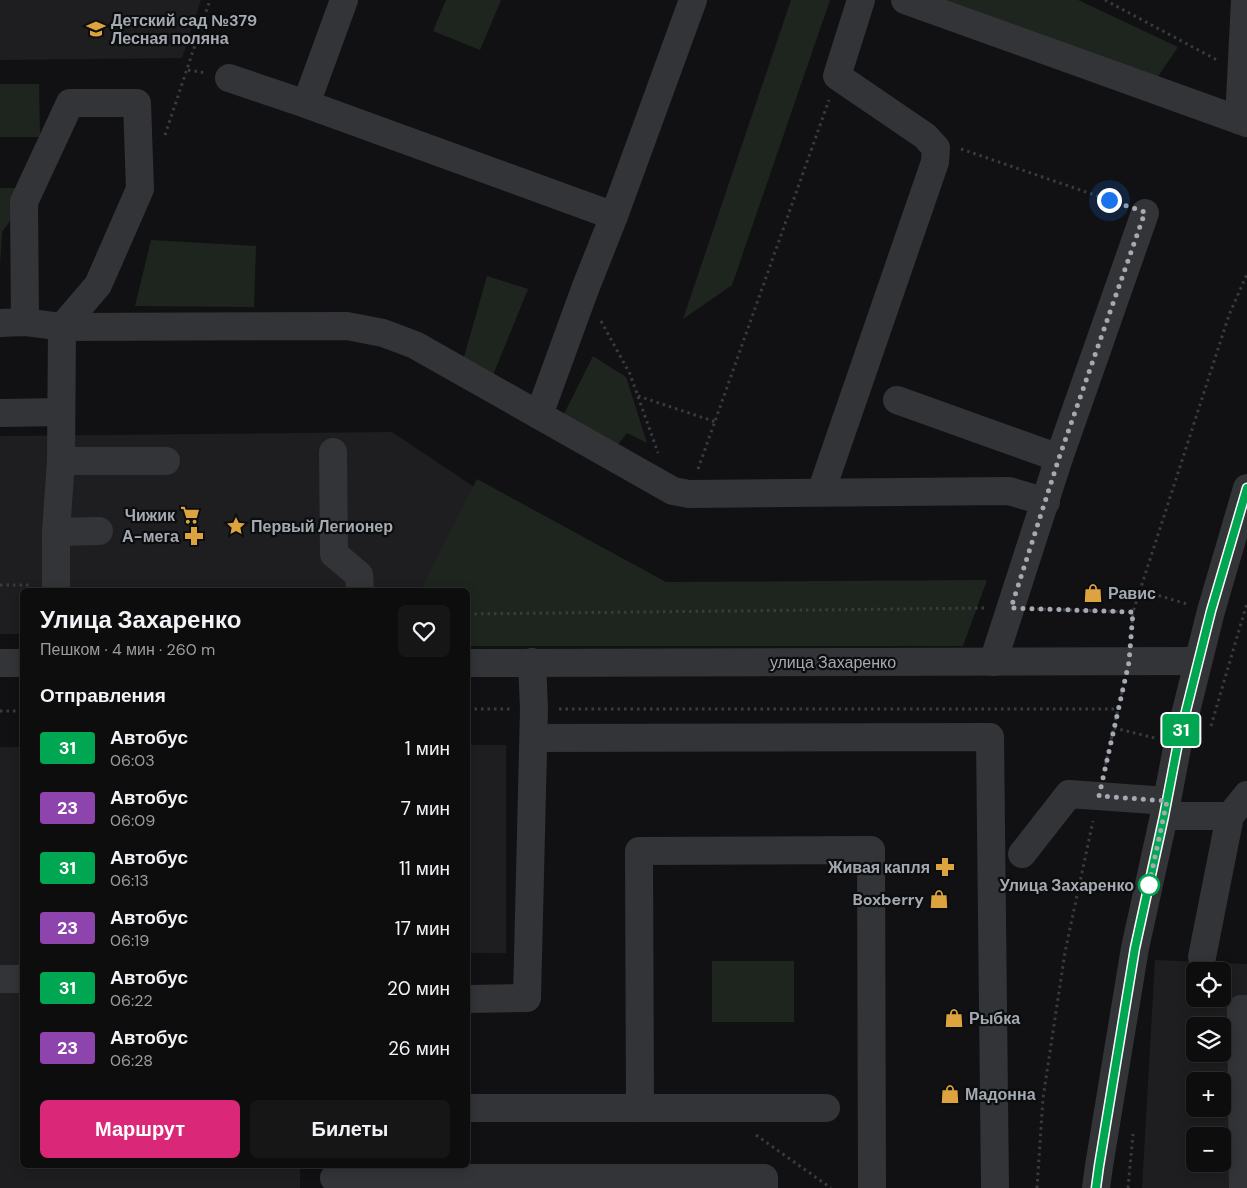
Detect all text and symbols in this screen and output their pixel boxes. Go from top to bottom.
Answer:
place label: Детский сад №379 Лесная поляна [111,10,257,49]
school or university icon: Детский сад №379 Лесная поляна [85,18,107,40]
your location [1097,188,1122,213]
supermarket icon: Чижик [179,504,201,526]
place label: Чижик [125,505,176,526]
place icon: Первый Легионер [225,515,247,537]
place label: Первый Легионер [251,516,393,537]
pharmacy icon: А-мега [183,525,205,547]
place label: А-мега [122,526,179,547]
shop icon: Равис [1082,582,1104,604]
place label: Равис [1108,583,1156,604]
text: Улица Захаренко [40,604,241,635]
button: heart [398,605,450,657]
text: Пешком · 4 мин · 260 m [40,639,215,660]
street label: улица Захаренко [770,652,896,673]
text: Отправления [40,683,166,708]
line badge: 31 [1158,714,1204,746]
text: 31 [1172,718,1190,742]
text: Автобус [110,725,188,750]
text: 31 [59,736,76,760]
text: 1 мин [405,736,450,761]
text: 06:03 [110,750,155,771]
text: Автобус [110,785,188,810]
text: 23 [57,796,78,820]
text: 7 мин [401,796,450,821]
text: 06:09 [110,810,155,831]
text: Автобус [110,845,188,870]
text: 31 [59,856,76,880]
text: 11 мин [399,856,450,881]
pharmacy icon: Живая капля [934,856,956,878]
place label: Живая капля [827,857,930,878]
text: 06:13 [110,870,149,891]
marker: Улица Захаренко [1138,874,1160,896]
place label: Улица Захаренко [1000,875,1134,896]
shop icon: Boxberry [928,888,950,910]
place label: Boxberry [852,889,924,910]
text: Автобус [110,905,188,930]
text: 23 [57,916,78,940]
text: 17 мин [395,916,450,941]
text: 06:19 [110,930,149,951]
map controls [1186,962,1231,1172]
button: locate [1186,962,1231,1007]
text: Автобус [110,965,188,990]
text: 31 [59,976,76,1000]
text: 20 мин [387,976,450,1001]
text: 06:22 [110,990,153,1011]
shop icon: Рыбка [943,1007,965,1029]
place label: Рыбка [969,1008,1020,1029]
button: layers [1186,1017,1231,1062]
text: Автобус [110,1025,188,1050]
text: 23 [57,1036,78,1060]
text: 26 мин [388,1036,450,1061]
text: 06:28 [110,1050,153,1071]
button: + [1186,1072,1231,1117]
shop icon: Мадонна [939,1083,961,1105]
place label: Мадонна [965,1084,1036,1105]
button: Маршрут [40,1100,240,1158]
button: Билеты [250,1100,450,1158]
button: − [1186,1127,1231,1172]

